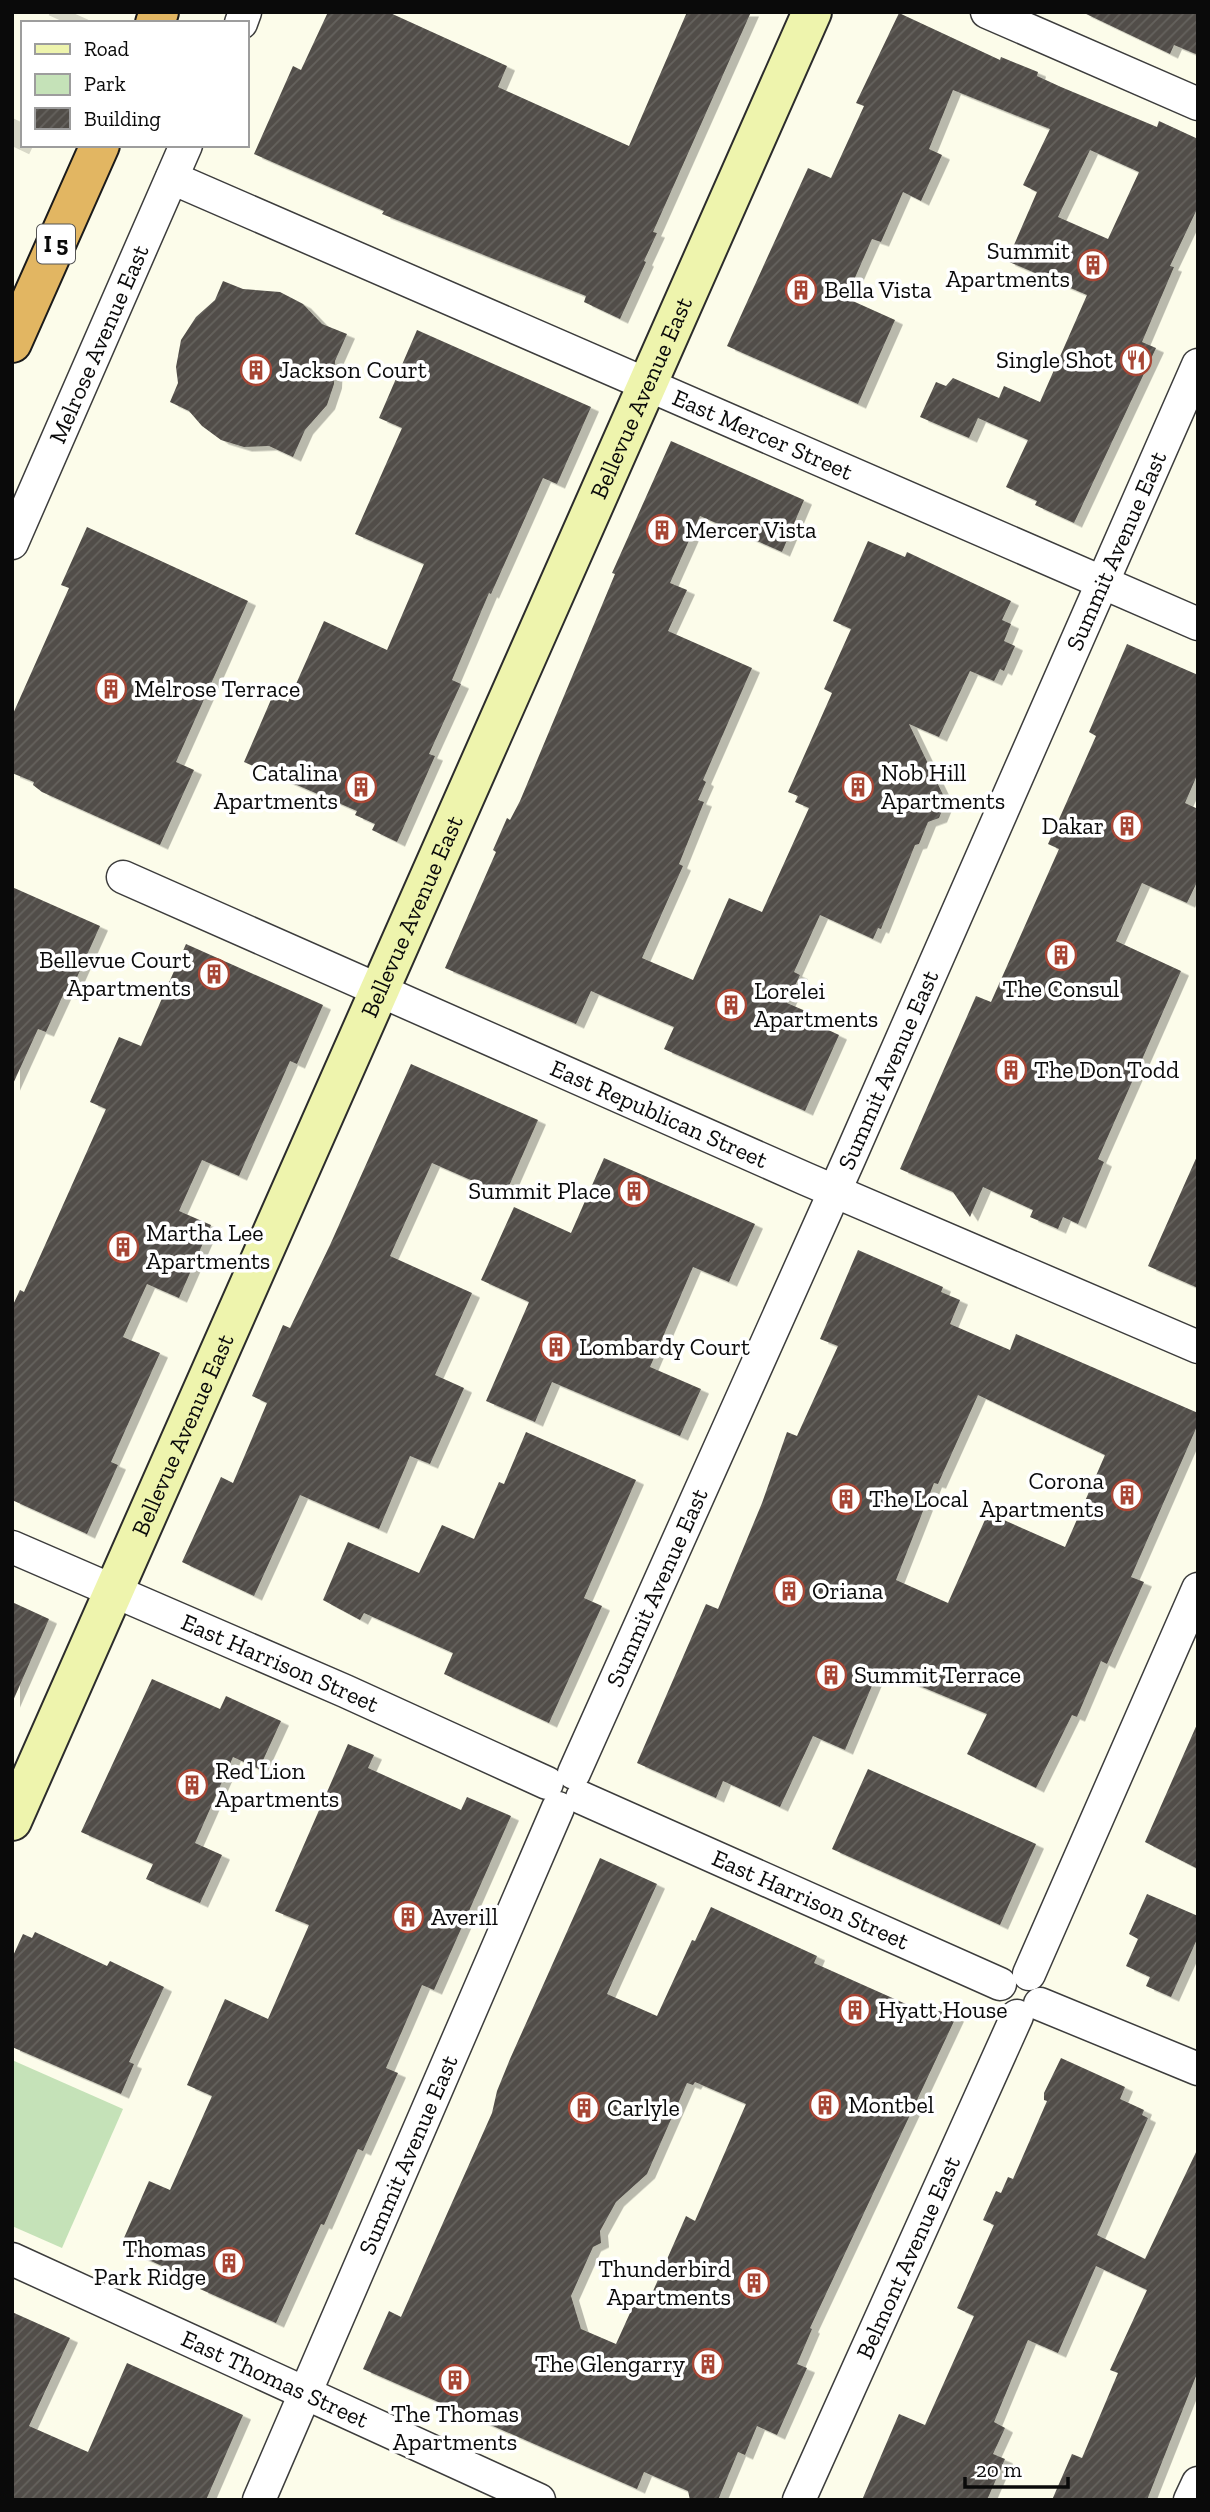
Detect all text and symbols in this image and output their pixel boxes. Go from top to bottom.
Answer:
legend [21,21,248,147]
text: Road [84,36,130,61]
text: Park [84,71,126,96]
text: Building [84,106,161,131]
road number: I 5 [37,224,75,264]
place label: Summit Apartments [946,236,1070,293]
street label: Melrose Avenue East [42,240,155,448]
building icon: Summit Apartments [1076,248,1110,282]
building icon: Bella Vista [784,273,818,307]
place label: Bella Vista [824,275,932,304]
street label: Bellevue Avenue East [584,292,698,503]
restaurant icon: Single Shot [1119,343,1153,377]
place label: Single Shot [996,345,1113,374]
building icon: Jackson Court [239,353,273,387]
place label: Jackson Court [279,355,427,384]
street label: East Mercer Street [668,382,857,486]
street label: Summit Avenue East [1059,447,1172,655]
building icon: Mercer Vista [645,513,679,547]
place label: Mercer Vista [685,515,817,544]
building icon: Melrose Terrace [94,672,128,706]
place label: Melrose Terrace [134,674,300,703]
place label: Catalina Apartments [214,758,338,815]
place label: Nob Hill Apartments [881,758,1005,815]
building icon: Catalina Apartments [344,770,378,804]
building icon: Nob Hill Apartments [841,770,875,804]
building icon: Dakar [1110,809,1144,843]
street label: Bellevue Avenue East [354,811,469,1022]
place label: Dakar [1041,811,1104,840]
building icon: The Consul [1044,938,1078,972]
place label: Bellevue Court Apartments [39,945,191,1002]
building icon: Bellevue Court Apartments [197,957,231,991]
street label: Summit Avenue East [831,966,944,1174]
place label: The Consul [1003,974,1119,1003]
place label: Lorelei Apartments [754,976,878,1033]
building icon: Lorelei Apartments [714,988,748,1022]
street label: East Republican Street [546,1053,772,1174]
building icon: The Don Todd [994,1053,1028,1087]
place label: The Don Todd [1034,1055,1179,1084]
building icon: Summit Place [617,1174,651,1208]
place label: Summit Place [468,1176,611,1205]
place label: Martha Lee Apartments [146,1218,270,1275]
building icon: Martha Lee Apartments [106,1230,140,1264]
street label: Bellevue Avenue East [125,1329,240,1540]
building icon: Lombardy Court [539,1330,573,1364]
place label: Lombardy Court [579,1332,750,1361]
place label: Corona Apartments [980,1466,1104,1523]
building icon: Corona Apartments [1110,1478,1144,1512]
building icon: The Local [829,1482,863,1516]
street label: Summit Avenue East [599,1484,714,1691]
place label: The Local [869,1484,969,1513]
building icon: Oriana [772,1574,806,1608]
place label: Oriana [812,1576,884,1605]
street label: East Harrison Street [177,1607,383,1718]
building icon: Summit Terrace [814,1658,848,1692]
place label: Summit Terrace [854,1660,1021,1689]
place label: Red Lion Apartments [215,1756,339,1813]
building icon: Red Lion Apartments [175,1768,209,1802]
street label: East Harrison Street [708,1843,914,1956]
building icon: Averill [391,1900,425,1934]
place label: Averill [431,1902,498,1931]
building icon: Hyatt House [838,1993,872,2027]
place label: Hyatt House [878,1995,1008,2024]
street label: Summit Avenue East [352,2050,464,2259]
building icon: Montbel [808,2088,842,2122]
place label: Montbel [848,2090,934,2119]
building icon: Carlyle [567,2091,601,2125]
place label: Carlyle [607,2093,680,2122]
street label: Belmont Avenue East [850,2151,966,2363]
place label: Thomas Park Ridge [94,2234,206,2291]
building icon: Thomas Park Ridge [212,2246,246,2280]
place label: Thunderbird Apartments [598,2254,731,2311]
building icon: Thunderbird Apartments [737,2266,771,2300]
street label: East Thomas Street [177,2323,373,2434]
building icon: The Glengarry [691,2347,725,2381]
place label: The Glengarry [535,2349,686,2378]
building icon: The Thomas Apartments [438,2363,472,2397]
place label: The Thomas Apartments [391,2399,519,2456]
scale bar [965,2446,1068,2490]
text: 20 m [976,2457,1022,2482]

